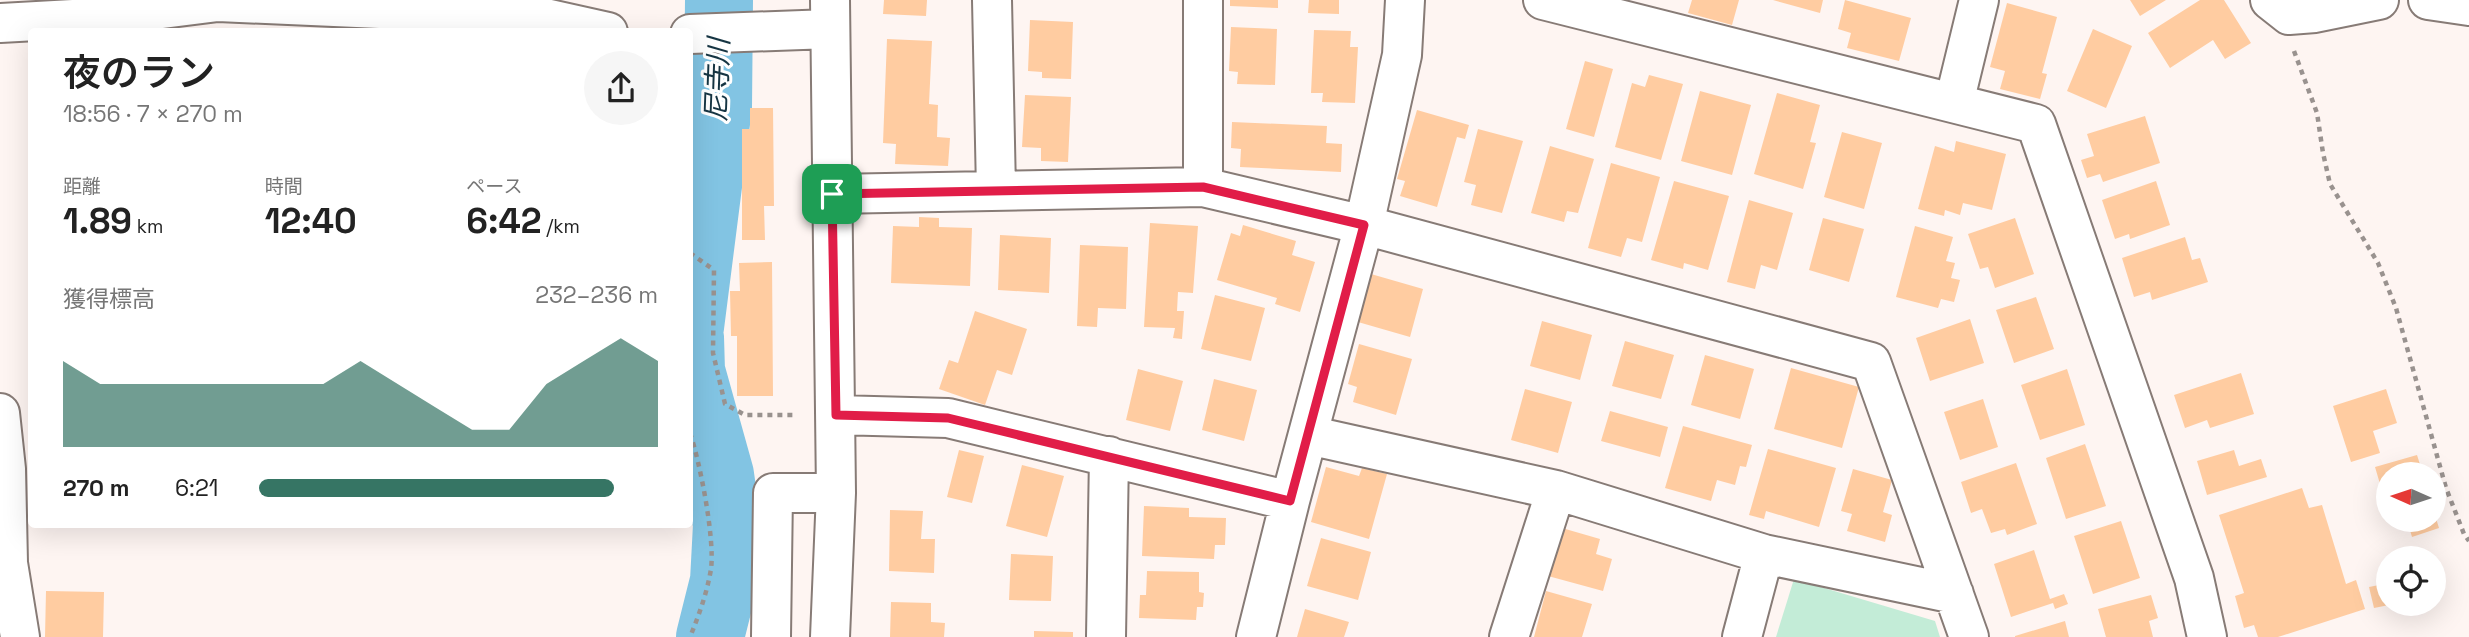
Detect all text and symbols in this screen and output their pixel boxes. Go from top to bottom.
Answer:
water label: 尼寺川 [698,34,737,123]
text: 夜のラン [63,49,215,97]
button: share [584,51,658,125]
text: 18:56 · 7 × 270 m [63,99,243,129]
pin [802,164,862,224]
text: 距離 [63,174,101,199]
text: 時間 [265,174,303,199]
text: ペース [466,174,522,199]
icon: arrive [813,175,851,213]
text: 1.89 [63,199,132,243]
text: 12:40 [265,199,357,243]
text: 6:42 [466,199,541,243]
text: km [132,214,163,239]
text: /km [541,214,580,239]
text: 232–236 m [535,280,658,310]
text: 獲得標高 [63,284,155,314]
north arrow [2376,462,2446,532]
map controls [2376,462,2446,616]
text: 270 m [63,473,129,503]
text: 6:21 [175,473,218,503]
button: locate [2376,546,2446,616]

